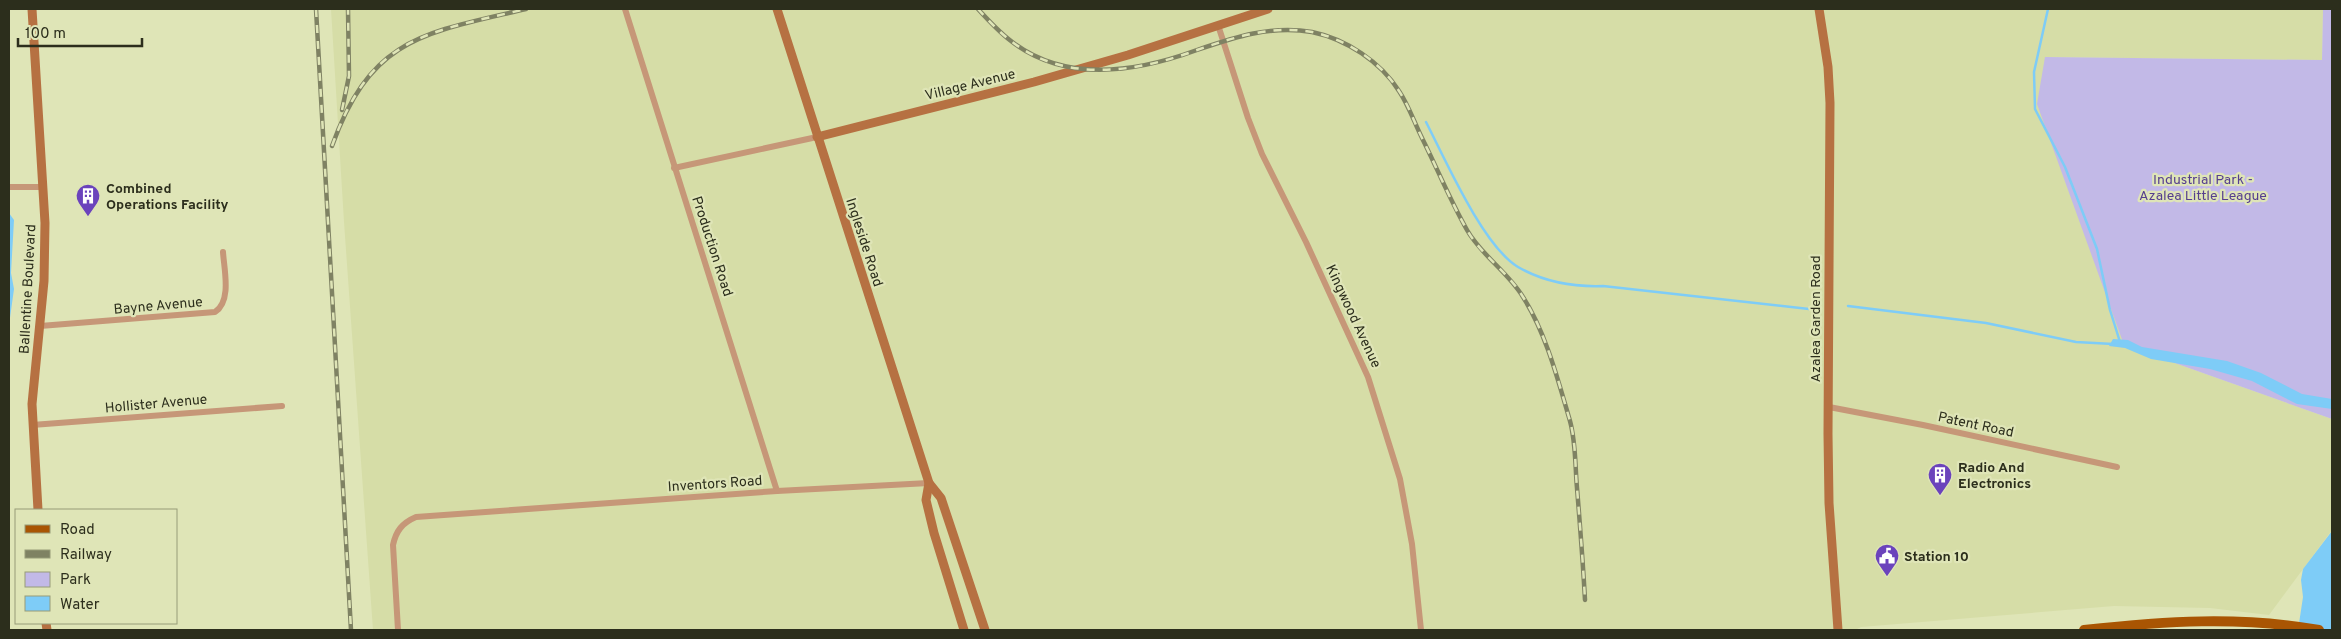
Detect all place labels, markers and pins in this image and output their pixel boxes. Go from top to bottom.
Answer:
place label: Combined Operations Facility [106,181,229,214]
building icon: Combined Operations Facility [75,183,101,217]
place label: Radio And Electronics [1958,460,2031,493]
building icon: Radio And Electronics [1927,462,1953,496]
public building icon: Station 10 [1874,543,1900,577]
place label: Station 10 [1904,549,1969,566]

